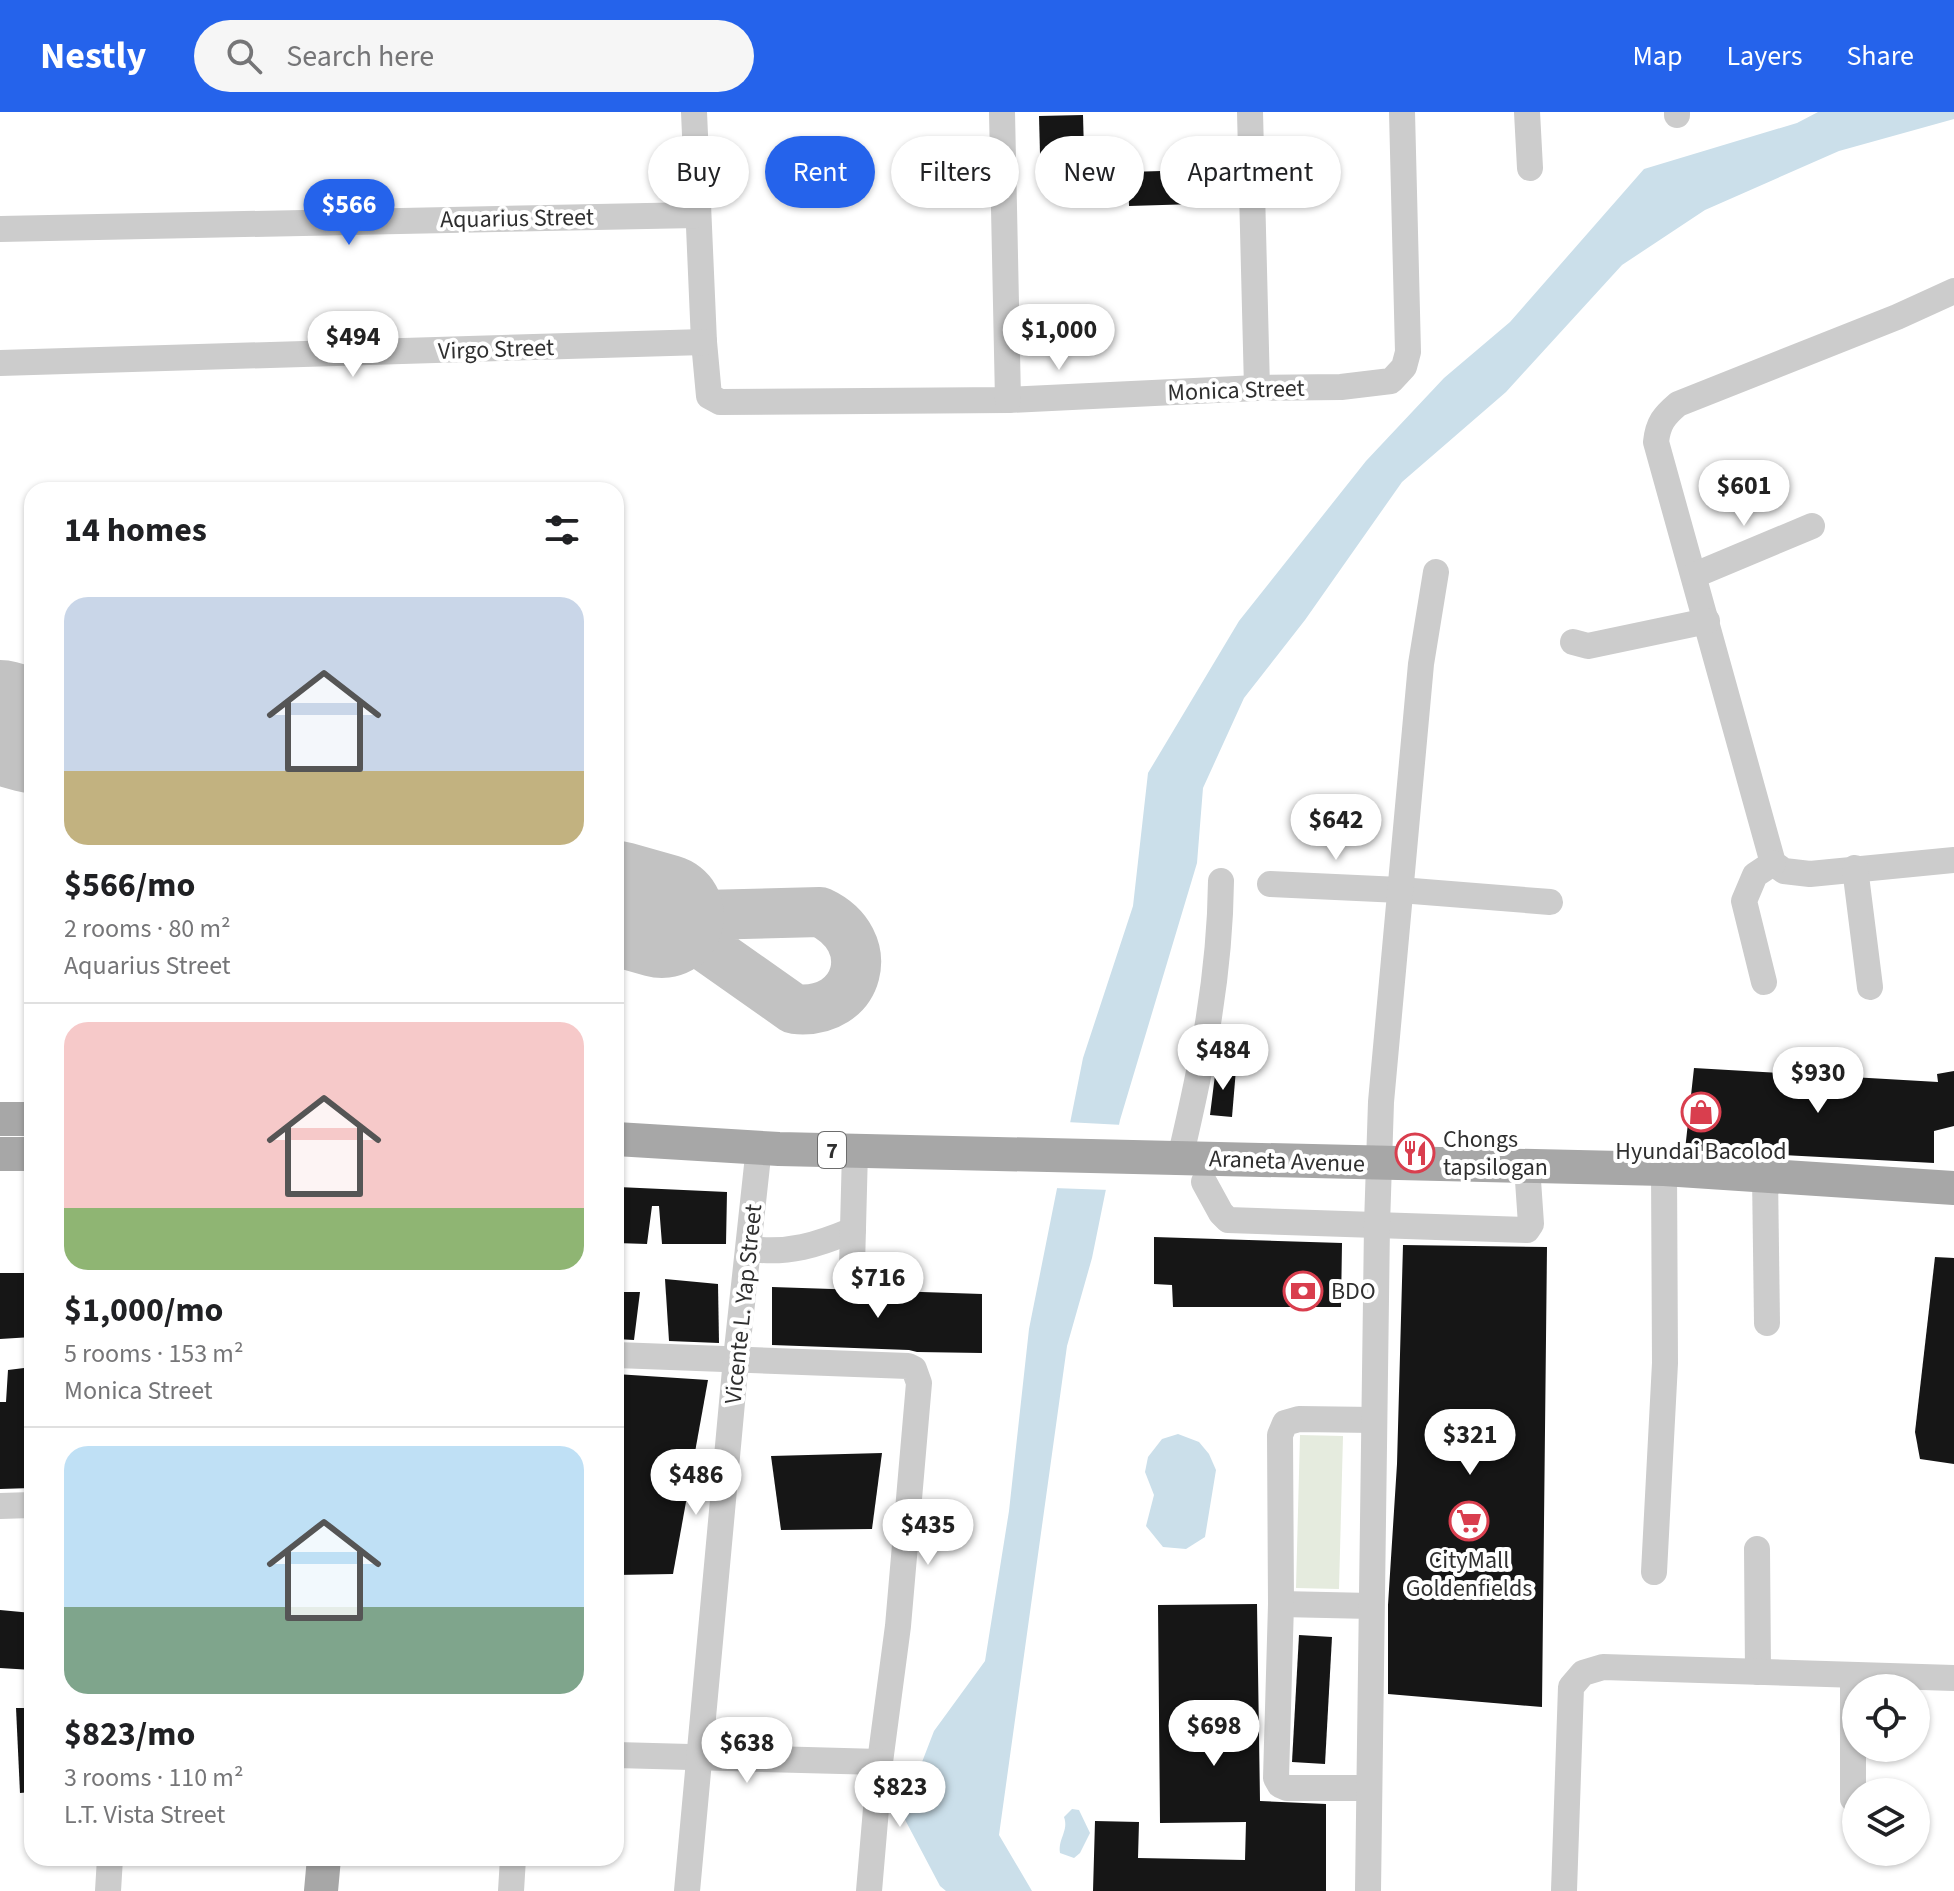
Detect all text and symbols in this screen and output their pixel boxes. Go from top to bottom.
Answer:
search box [194,20,754,92]
text: Nestly [40,29,146,83]
icon: search [222,34,266,78]
text: Search here [286,35,434,78]
text: Map [1632,36,1682,76]
text: Layers [1726,36,1802,76]
text: Share [1846,36,1914,76]
chip: Buy [648,136,749,208]
chip: Rent [765,136,875,208]
chip: Filters [891,136,1019,208]
chip: New [1035,136,1144,208]
chip: Apartment [1160,136,1341,208]
pin: $566 [302,179,396,247]
text: $566 [322,186,376,223]
street label: Aquarius Street [440,200,594,237]
pin: $1,000 [994,304,1124,372]
pin: $494 [306,311,400,379]
text: $1,000 [1021,311,1097,348]
text: $494 [326,318,380,355]
street label: Virgo Street [437,330,555,369]
street label: Monica Street [1167,371,1305,410]
pin: $601 [1697,460,1791,528]
text: $601 [1717,467,1771,504]
text: 14 homes [64,506,207,555]
icon: filters [540,508,584,552]
icon: home [252,649,396,793]
pin: $642 [1289,794,1383,862]
text: $642 [1309,801,1363,838]
text: $566/mo [64,861,195,910]
text: 2 rooms · 80 m² [64,910,231,947]
text: Aquarius Street [64,947,231,984]
pin: $484 [1176,1024,1270,1092]
text: $484 [1196,1031,1250,1068]
pin: $930 [1771,1047,1865,1115]
text: $930 [1791,1054,1845,1091]
icon: home [252,1074,396,1218]
shop icon: Hyundai Bacolod [1680,1091,1722,1133]
place label: Chongs tapsilogan [1443,1122,1548,1185]
road number: 7 [818,1132,846,1168]
restaurant icon: Chongs tapsilogan [1394,1132,1436,1174]
place label: Hyundai Bacolod [1615,1134,1787,1169]
street label: Araneta Avenue [1208,1141,1366,1182]
street label: Vicente L. Yap Street [716,1202,771,1406]
pin: $716 [831,1252,925,1320]
text: $716 [851,1259,905,1296]
bank icon: BDO [1282,1270,1324,1312]
place label: BDO [1331,1274,1376,1309]
text: $1,000/mo [64,1286,224,1335]
text: 5 rooms · 153 m² [64,1335,243,1372]
text: Monica Street [64,1372,213,1409]
pin: $321 [1423,1409,1517,1477]
text: $321 [1443,1416,1497,1453]
pin: $486 [649,1449,743,1517]
text: $486 [669,1456,723,1493]
icon: home [252,1498,396,1642]
pin: $435 [881,1499,975,1567]
supermarket icon: CityMall Goldenfields [1448,1500,1490,1542]
text: $435 [901,1506,955,1543]
place label: CityMall Goldenfields [1406,1543,1532,1606]
map controls [1842,1674,1930,1866]
button: locate [1842,1674,1930,1762]
pin: $698 [1167,1700,1261,1768]
text: $698 [1187,1707,1241,1744]
text: $823/mo [64,1710,195,1759]
pin: $638 [700,1717,794,1785]
text: $638 [720,1724,774,1761]
text: 3 rooms · 110 m² [64,1759,243,1796]
pin: $823 [853,1761,947,1829]
text: $823 [873,1768,927,1805]
button: layers [1842,1778,1930,1866]
text: L.T. Vista Street [64,1796,225,1833]

